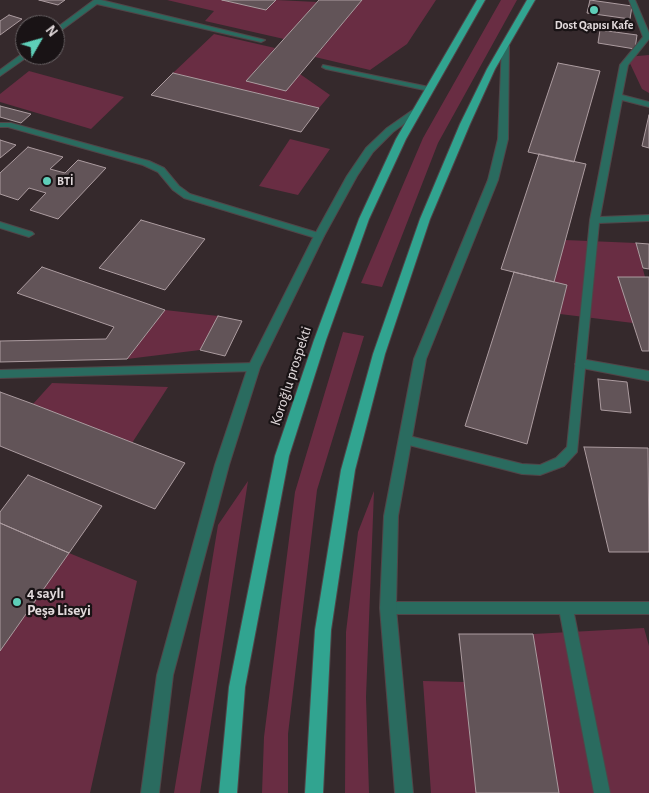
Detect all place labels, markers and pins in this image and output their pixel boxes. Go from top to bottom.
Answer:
marker: Dost Qapısı Kafe [588,4,600,16]
place label: Dost Qapısı Kafe [555,18,633,32]
place label: BTİ [57,174,73,188]
marker: BTİ [41,175,53,187]
place label: 4 saylı Peşə Liseyi [27,584,91,619]
marker: 4 saylı Peşə Liseyi [11,596,23,608]

